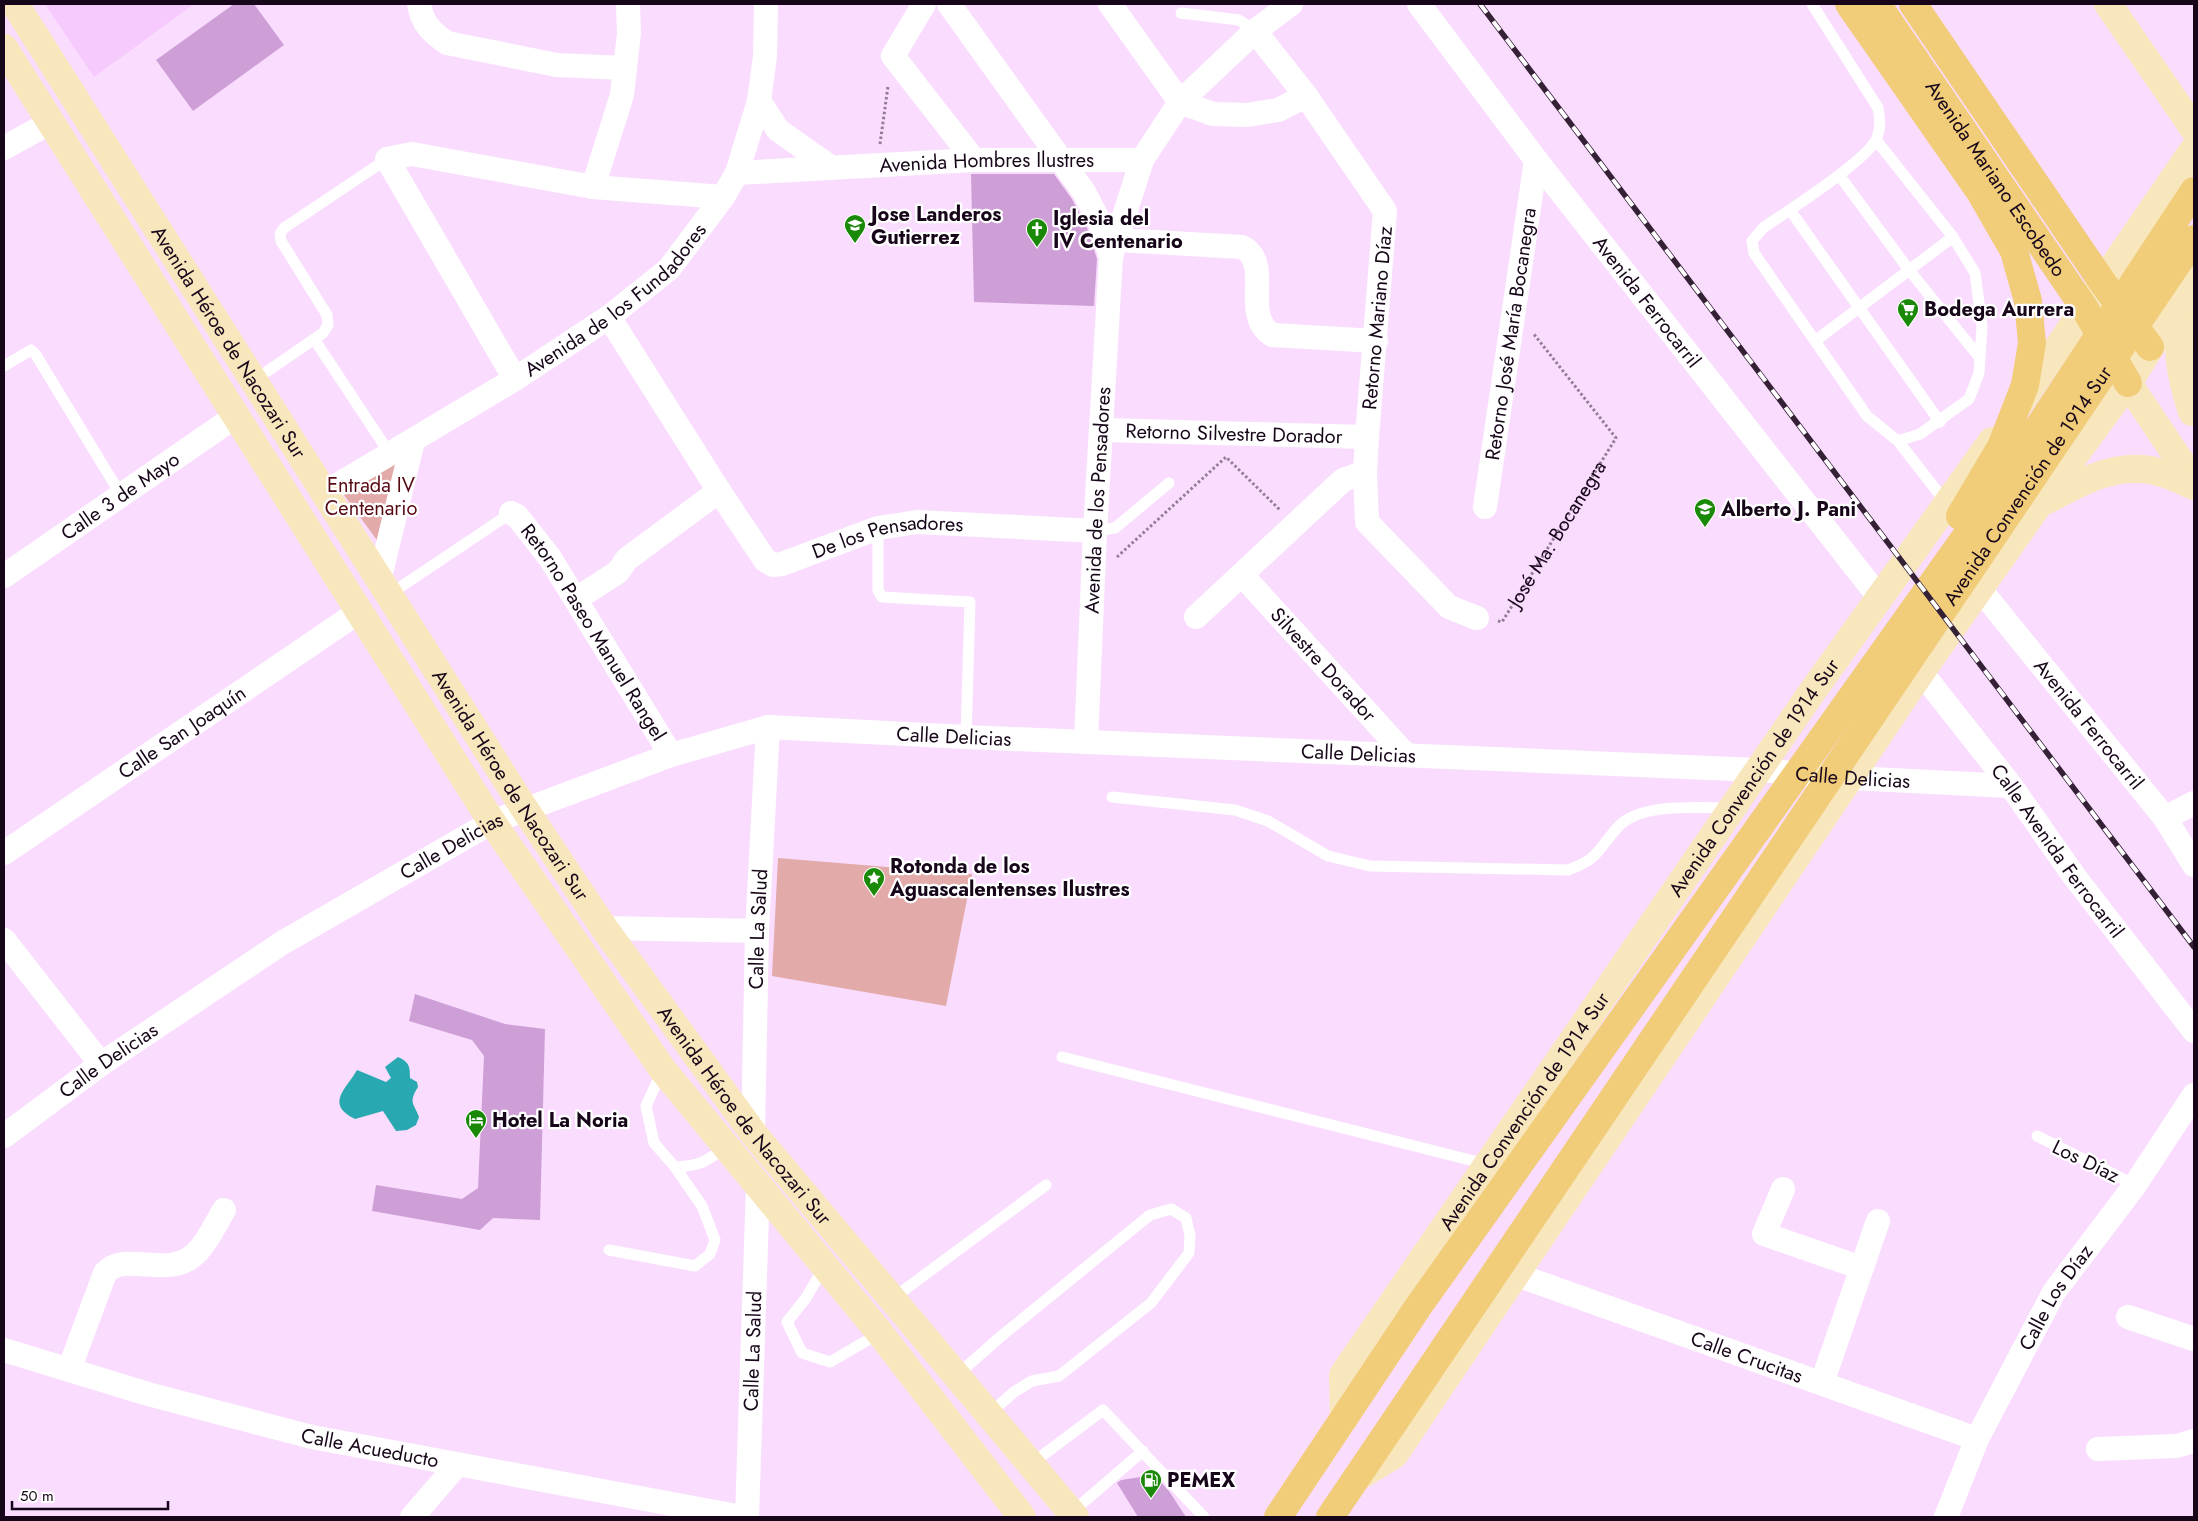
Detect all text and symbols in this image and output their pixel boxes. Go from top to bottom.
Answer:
street label: Avenida Mariano Escobedo [1918,74,2073,283]
street label: Avenida Hombres Ilustres [879,146,1094,180]
place label: Jose Landeros Gutierrez [867,200,1001,252]
place label: Iglesia del IV Centenario [1053,204,1183,256]
street label: Retorno José María Bocanegra [1478,206,1544,462]
school or university icon: Jose Landeros Gutierrez [843,213,867,244]
street label: Avenida de los Fundadores [519,217,713,384]
church icon: Iglesia del IV Centenario [1025,217,1049,248]
street label: Avenida Héroe de Nacozari Sur [144,220,313,464]
street label: Retorno Mariano Díaz [1355,225,1400,411]
street label: Avenida Ferrocarril [1586,230,1708,374]
place label: Bodega Aurrera [1924,295,2074,324]
supermarket icon: Bodega Aurrera [1896,297,1920,328]
street label: Avenida Convención de 1914 Sur [1936,360,2119,611]
street label: Avenida de los Pensadores [1077,386,1118,614]
street label: Retorno Silvestre Dorador [1125,417,1343,451]
street label: Calle 3 de Mayo [55,445,186,548]
street label: José Ma. Bocanegra [1499,455,1614,616]
park label: Entrada IV Centenario [325,471,417,523]
place label: Alberto J. Pani [1720,495,1856,524]
school or university icon: Alberto J. Pani [1693,497,1717,528]
street label: De los Pensadores [808,508,964,566]
street label: Retorno Paseo Manuel Rangel [513,518,673,746]
street label: Silvestre Dorador [1263,601,1383,728]
street label: Avenida Convención de 1914 Sur [1662,653,1847,903]
street label: Avenida Ferrocarril [2027,653,2150,796]
street label: Avenida Héroe de Nacozari Sur [425,664,596,907]
street label: Calle San Joaquín [112,679,252,786]
street label: Calle Delicias [896,719,1012,754]
street label: Calle Delicias [1300,737,1416,771]
street label: Calle Avenida Ferrocarril [1984,758,2131,944]
street label: Calle Delicias [1794,759,1911,796]
street label: Calle Delicias [395,805,507,887]
place label: Rotonda de los Aguascalentenses Ilustres [889,852,1130,904]
place icon: Rotonda de los Aguascalentenses Ilustres [862,866,886,897]
street label: Calle La Salud [742,868,775,990]
street label: Avenida Convención de 1914 Sur [1432,986,1617,1237]
street label: Avenida Héroe de Nacozari Sur [650,1000,838,1232]
street label: Calle Delicias [53,1016,164,1105]
place label: Hotel La Noria [492,1106,628,1135]
hotel icon: Hotel La Noria [464,1108,488,1139]
street label: Los Díaz [2047,1133,2124,1190]
street label: Calle Los Díaz [2012,1239,2100,1356]
street label: Calle La Salud [737,1290,769,1412]
street label: Calle Crucitas [1687,1324,1807,1391]
street label: Calle Acueducto [298,1421,441,1475]
place label: PEMEX [1167,1466,1235,1495]
fuel station icon: PEMEX [1139,1468,1163,1499]
scale bar [12,1478,169,1510]
text: 50 m [20,1485,54,1507]

